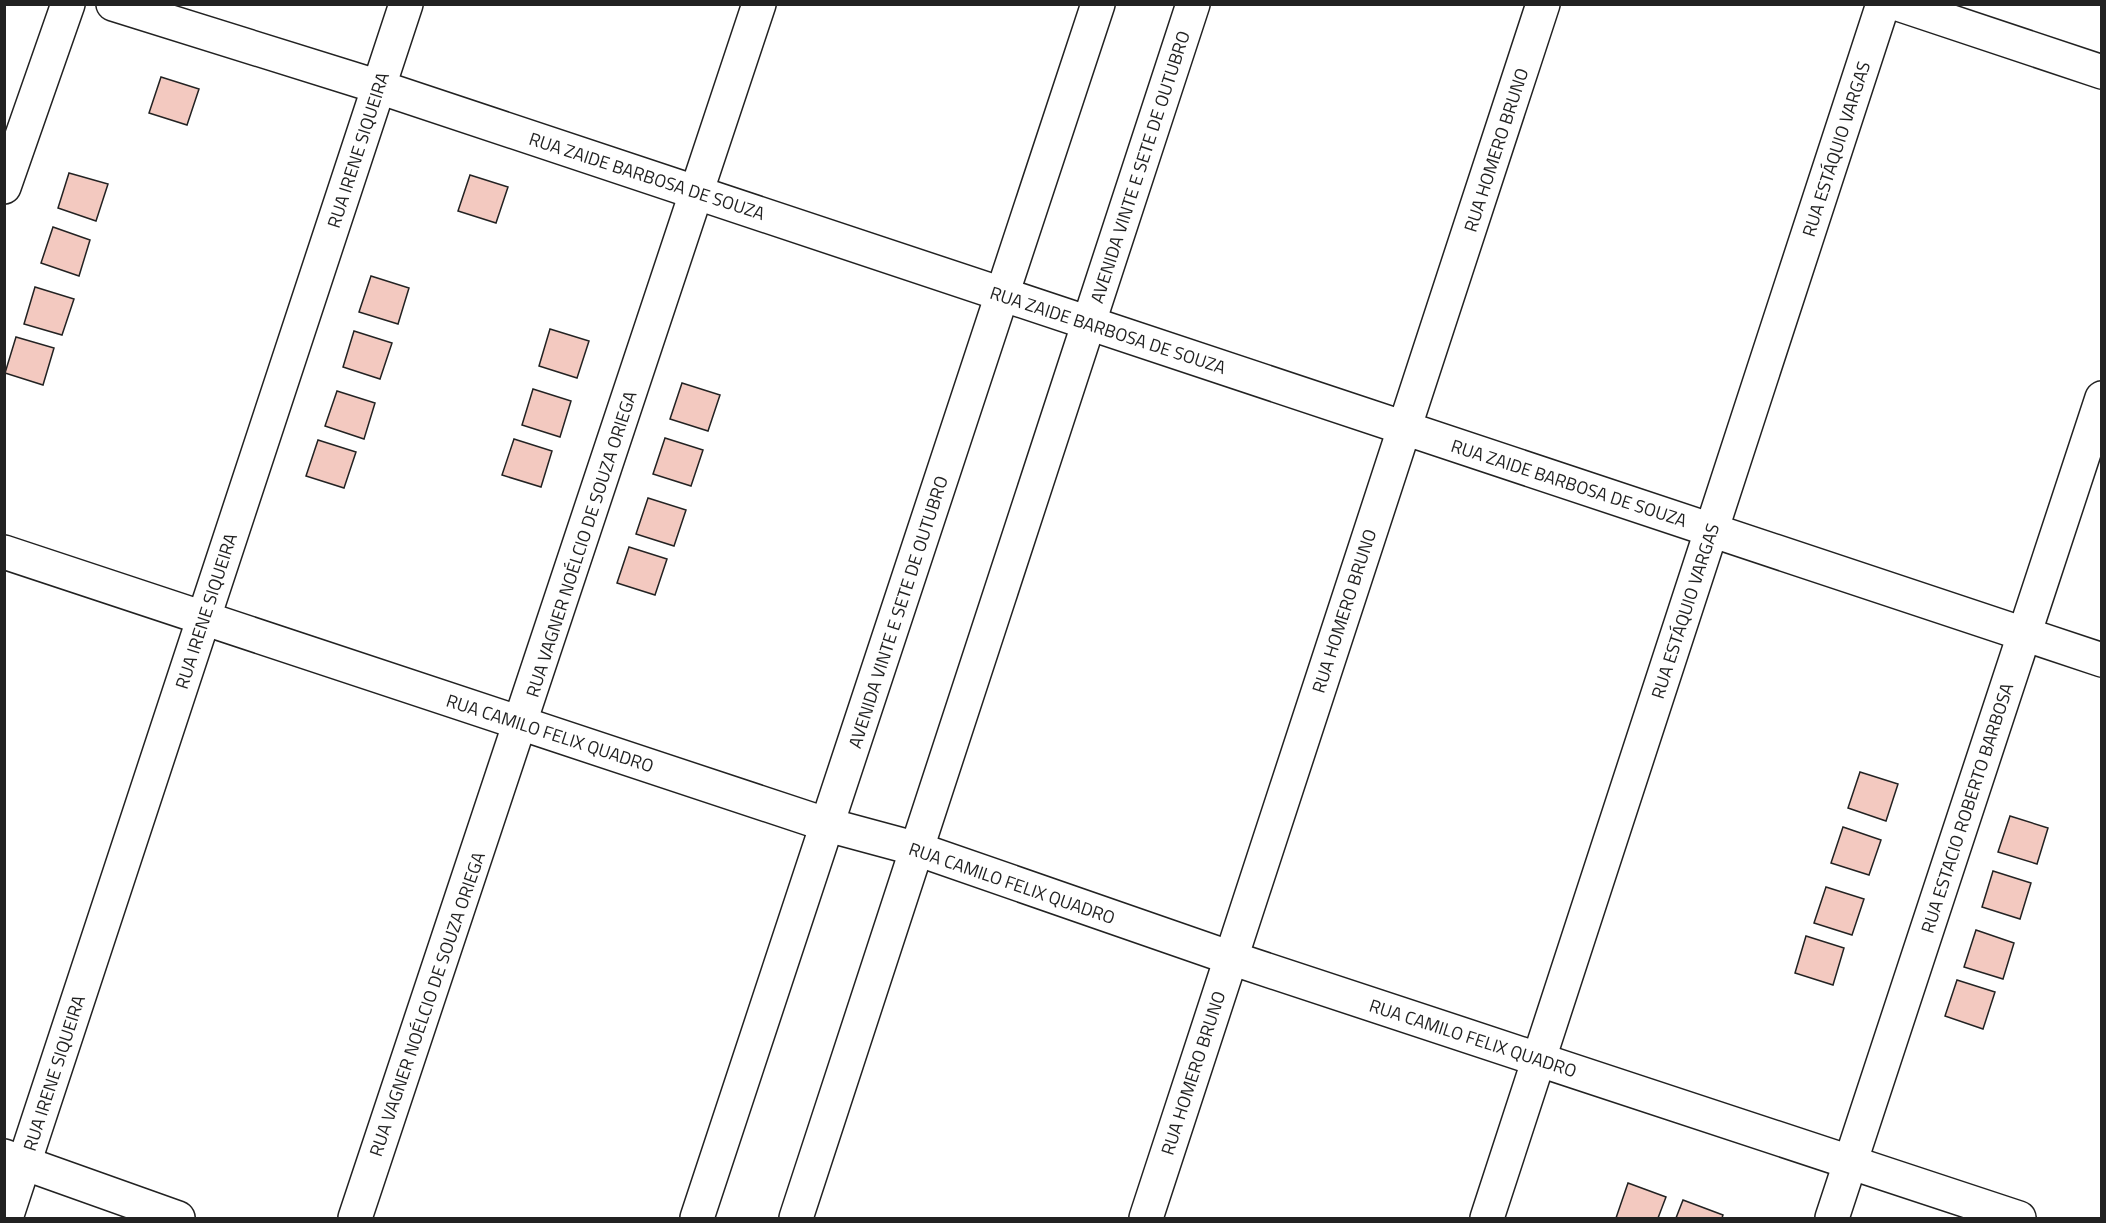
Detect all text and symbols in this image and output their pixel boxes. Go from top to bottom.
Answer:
street label: AVENIDA VINTE E SETE DE OUTUBRO [1083,27,1197,307]
street label: RUA ESTÁQUIO VARGAS [1795,58,1877,240]
street label: RUA HOMERO BRUNO [1457,64,1535,236]
street label: RUA IRENE SIQUEIRA [320,68,396,231]
street label: RUA ZAIDE BARBOSA DE SOUZA [526,125,769,227]
street label: RUA ZAIDE BARBOSA DE SOUZA [987,279,1230,381]
street label: RUA VAGNER NOÉLCIO DE SOUZA ORIEGA [519,387,643,701]
street label: RUA ZAIDE BARBOSA DE SOUZA [1448,432,1691,534]
street label: AVENIDA VINTE E SETE DE OUTUBRO [841,472,955,752]
street label: RUA ESTÁQUIO VARGAS [1644,520,1726,702]
street label: RUA HOMERO BRUNO [1305,525,1383,697]
street label: RUA IRENE SIQUEIRA [168,529,244,692]
street label: RUA ESTACIO ROBERTO BARBOSA [1914,679,2020,937]
street label: RUA CAMILO FELIX QUADRO [443,687,657,779]
street label: RUA CAMILO FELIX QUADRO [905,835,1119,931]
street label: RUA VAGNER NOÉLCIO DE SOUZA ORIEGA [362,848,492,1160]
street label: RUA HOMERO BRUNO [1154,987,1232,1159]
street label: RUA IRENE SIQUEIRA [16,991,92,1154]
street label: RUA CAMILO FELIX QUADRO [1366,992,1580,1084]

